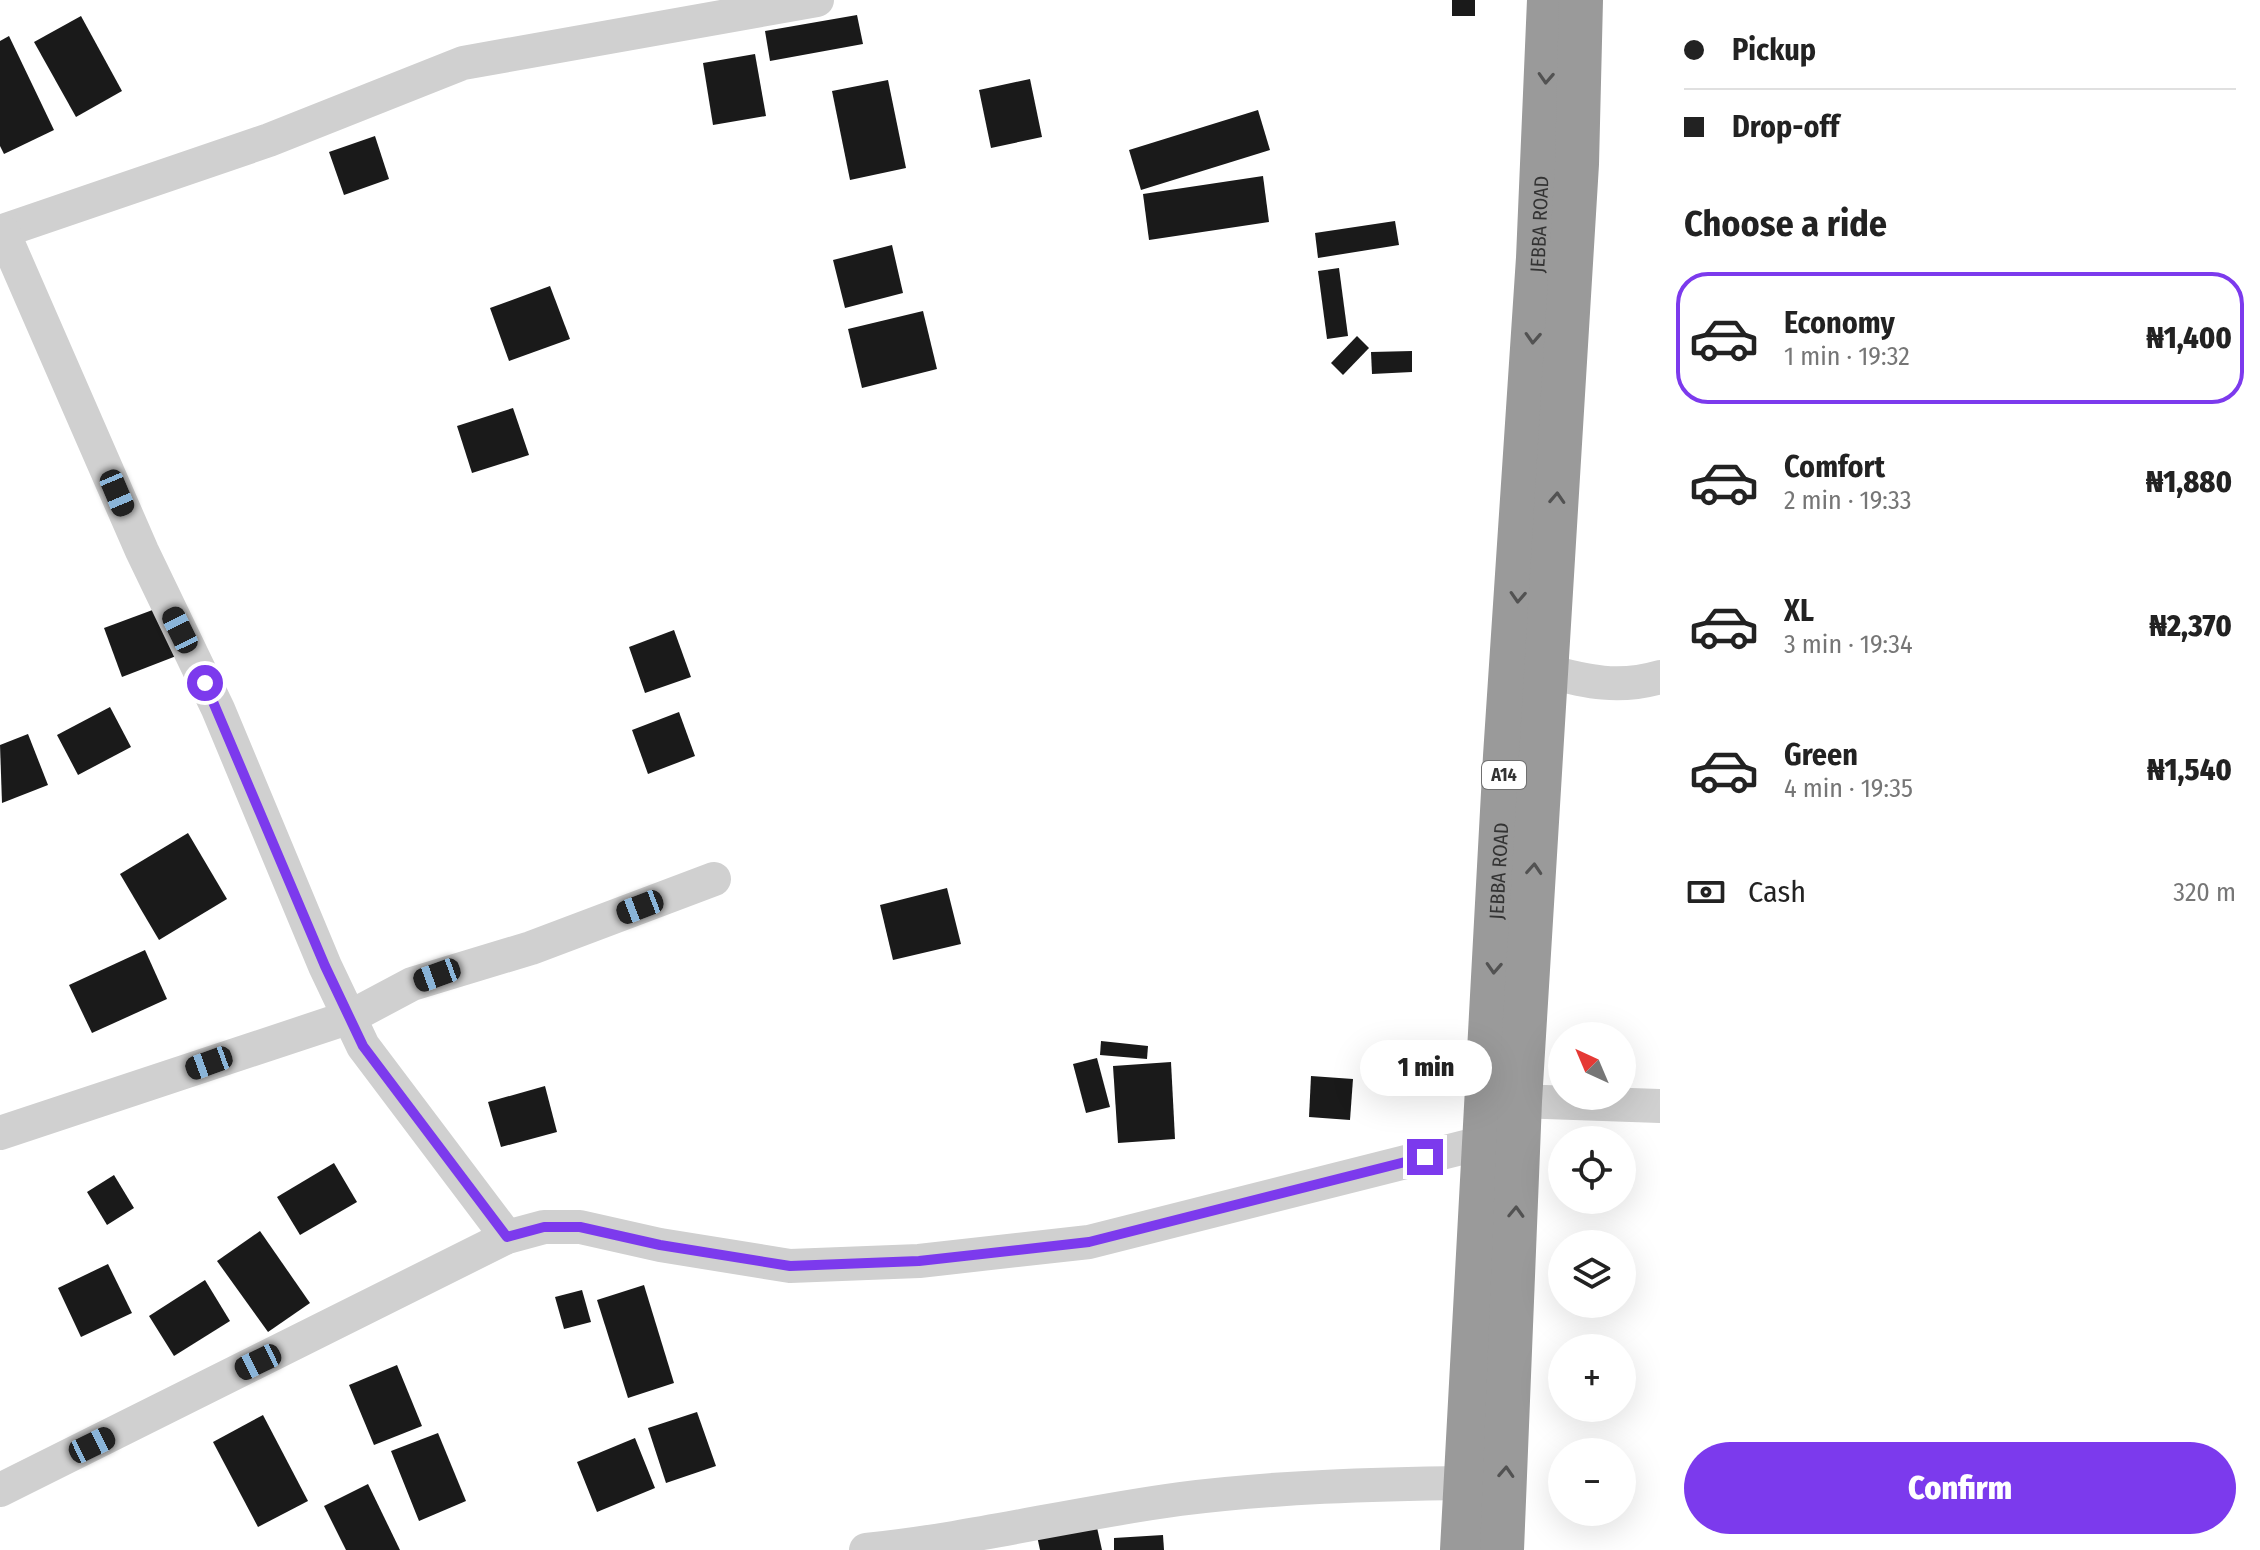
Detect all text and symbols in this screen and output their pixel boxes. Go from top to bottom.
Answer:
text: Pickup [1732,32,1816,68]
one-way arrow [1537,72,1554,85]
text: Drop-off [1732,109,1839,145]
street label: JEBBA ROAD [1525,175,1553,274]
text: Choose a ride [1684,202,1887,246]
icon: car [1688,302,1760,374]
text: Economy [1784,305,1895,341]
text: ₦1,400 [2146,320,2232,356]
one-way arrow [1525,332,1542,345]
text: 1 min · 19:32 [1784,341,1910,372]
icon: car [1688,446,1760,518]
text: Comfort [1784,449,1885,485]
text: ₦1,880 [2146,464,2232,500]
car [97,466,137,520]
text: 2 min · 19:33 [1784,485,1912,516]
one-way arrow [1548,491,1565,504]
icon: car [1688,590,1760,662]
one-way arrow [1509,591,1526,604]
text: XL [1784,593,1814,629]
car [159,603,201,657]
text: ₦2,370 [2149,608,2232,644]
text: 3 min · 19:34 [1784,629,1913,660]
route start [187,665,223,701]
icon: car [1688,734,1760,806]
text: Green [1784,737,1858,773]
text: ₦1,540 [2147,752,2232,788]
road number: A14 [1482,761,1526,789]
text: 4 min · 19:35 [1784,773,1913,804]
street label: JEBBA ROAD [1484,822,1513,920]
one-way arrow [1525,862,1542,875]
icon: cash [1684,870,1728,914]
text: Cash [1748,874,1806,910]
text: 320 m [2173,877,2236,908]
car [613,887,667,927]
car [410,956,464,994]
one-way arrow [1486,962,1503,975]
north arrow [1548,1022,1636,1110]
map controls [1548,1022,1636,1526]
callout: 1 min [1359,1041,1491,1097]
car [182,1044,236,1082]
text: 1 min [1398,1052,1454,1083]
button: locate [1548,1126,1636,1214]
route end [1407,1139,1443,1175]
one-way arrow [1507,1205,1524,1218]
button: layers [1548,1230,1636,1318]
button: + [1548,1334,1636,1422]
car [231,1341,285,1383]
car [65,1424,119,1466]
button: − [1548,1438,1636,1526]
button: Confirm [1684,1442,2236,1534]
one-way arrow [1497,1465,1514,1478]

